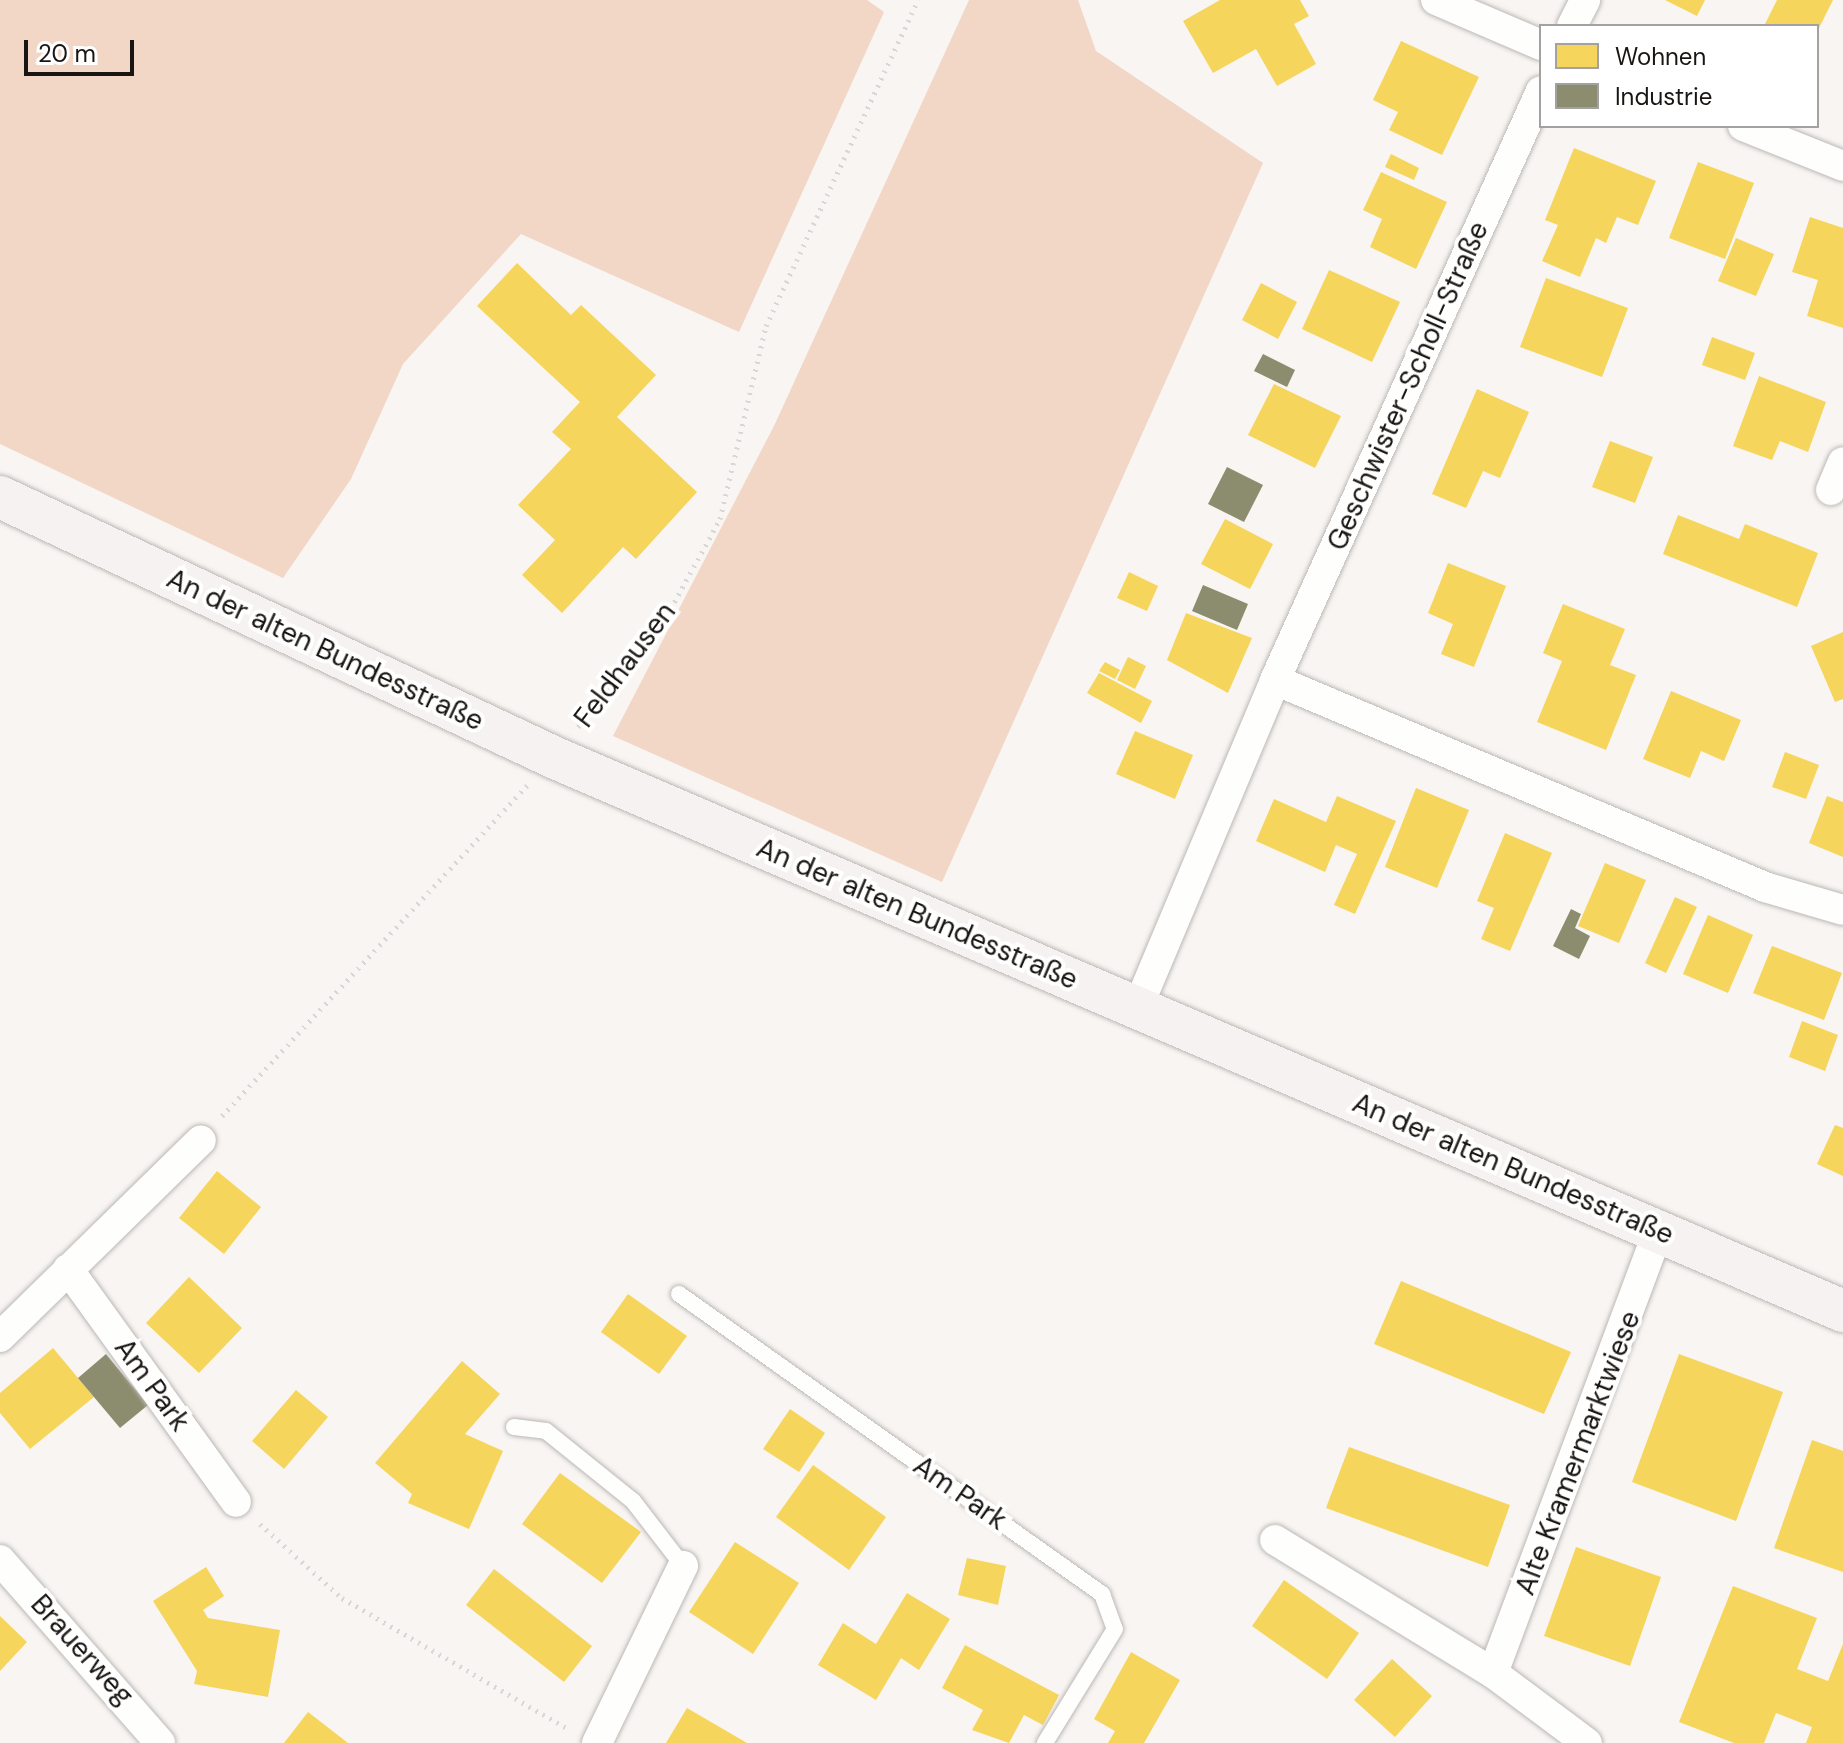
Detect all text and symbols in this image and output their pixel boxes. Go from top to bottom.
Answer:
scale bar [28,24,138,74]
legend [1539,24,1819,128]
text: 20 m [38,38,96,69]
text: Wohnen [1615,41,1706,72]
text: Industrie [1615,81,1712,112]
street label: Geschwister-Scholl-Straße [1320,216,1496,556]
street label: An der alten Bundesstraße [161,562,489,738]
street label: Feldhausen [567,596,683,734]
street label: An der alten Bundesstraße [751,831,1083,997]
street label: An der alten Bundesstraße [1347,1086,1679,1252]
street label: Alte Kramermarktwiese [1508,1306,1648,1600]
street label: Am Park [107,1332,197,1438]
street label: Am Park [907,1449,1013,1537]
street label: Brauerweg [24,1588,140,1712]

